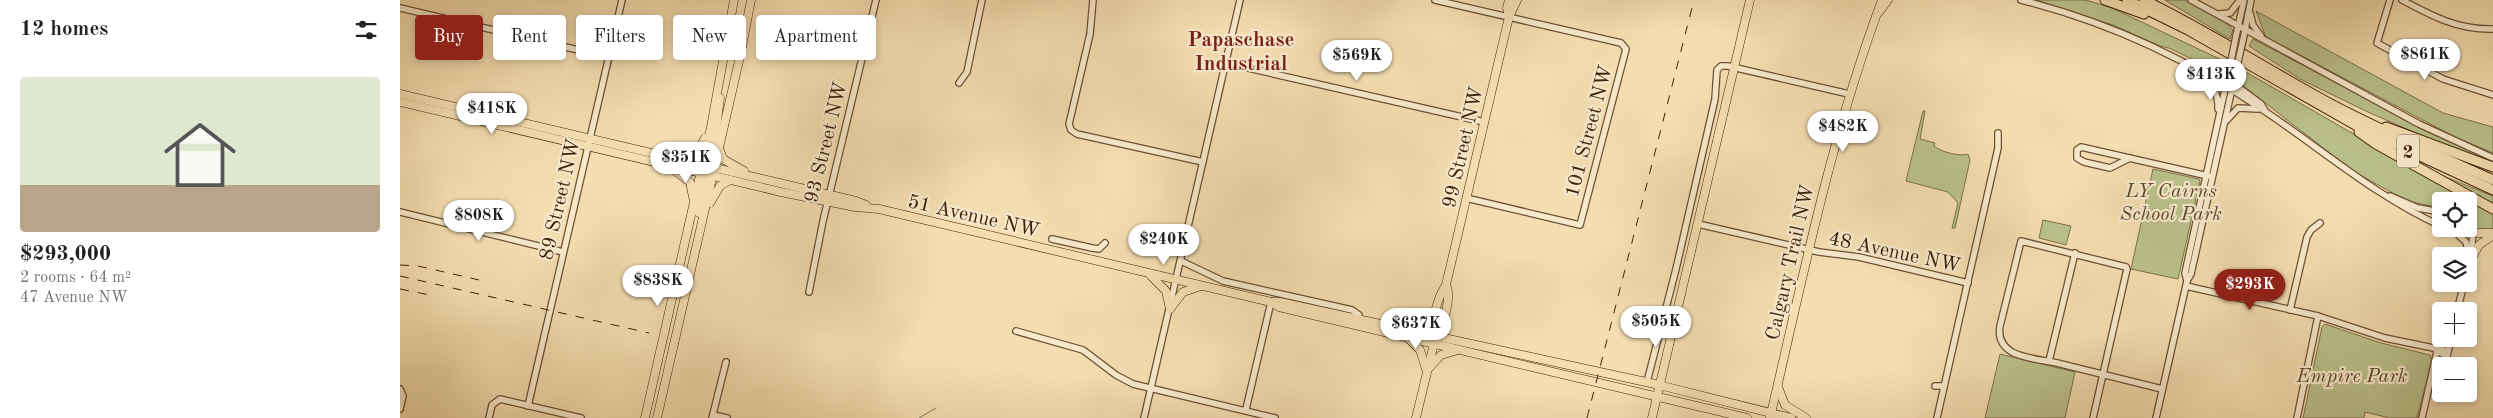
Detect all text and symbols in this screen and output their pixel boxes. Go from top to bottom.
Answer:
chip: Buy [415,15,483,60]
chip: Rent [493,15,566,60]
chip: Filters [576,15,663,60]
chip: New [673,15,746,60]
chip: Apartment [756,15,876,60]
icon: filters [352,16,380,44]
text: 12 homes [20,19,108,40]
district label: Papaschase Industrial [1188,30,1294,75]
pin: $861K [2390,38,2460,81]
pin: $569K [1322,39,1392,82]
text: $861K [2400,47,2450,63]
text: $569K [1332,48,1382,64]
pin: $413K [2176,58,2246,101]
street label: 101 Street NW [1563,63,1617,200]
text: $413K [2186,67,2236,83]
street label: 93 Street NW [802,80,852,205]
street label: 99 Street NW [1440,85,1488,210]
pin: $418K [457,92,527,135]
text: $418K [467,101,517,117]
icon: home [155,110,245,200]
pin: $482K [1808,110,1878,153]
text: $482K [1818,119,1868,135]
road number: 2 [2397,134,2419,168]
street label: 89 Street NW [537,137,585,262]
pin: $351K [651,142,721,184]
text: $351K [661,150,711,166]
park label: LY Cairns School Park [2120,182,2222,225]
street label: Calgary Trail NW [1763,183,1819,342]
street label: 51 Avenue NW [906,192,1041,242]
map controls [2432,192,2477,402]
button: locate [2432,192,2477,237]
pin: $808K [444,200,514,242]
text: $808K [454,208,504,224]
pin: $240K [1129,224,1199,266]
street label: 48 Avenue NW [1827,229,1963,277]
text: $240K [1139,232,1189,248]
text: $293,000 [20,244,111,265]
button: layers [2432,247,2477,292]
pin: $838K [623,264,693,307]
pin: $293K [2215,268,2285,311]
text: 2 rooms · 64 m² [20,270,131,286]
text: $838K [633,273,683,289]
text: $293K [2225,277,2275,293]
text: 47 Avenue NW [20,290,128,306]
button: + [2432,302,2477,347]
pin: $505K [1621,306,1691,348]
pin: $637K [1381,308,1451,350]
text: $505K [1631,314,1681,330]
text: $637K [1391,316,1441,332]
button: − [2432,357,2477,402]
park label: Empire Park [2295,367,2408,387]

